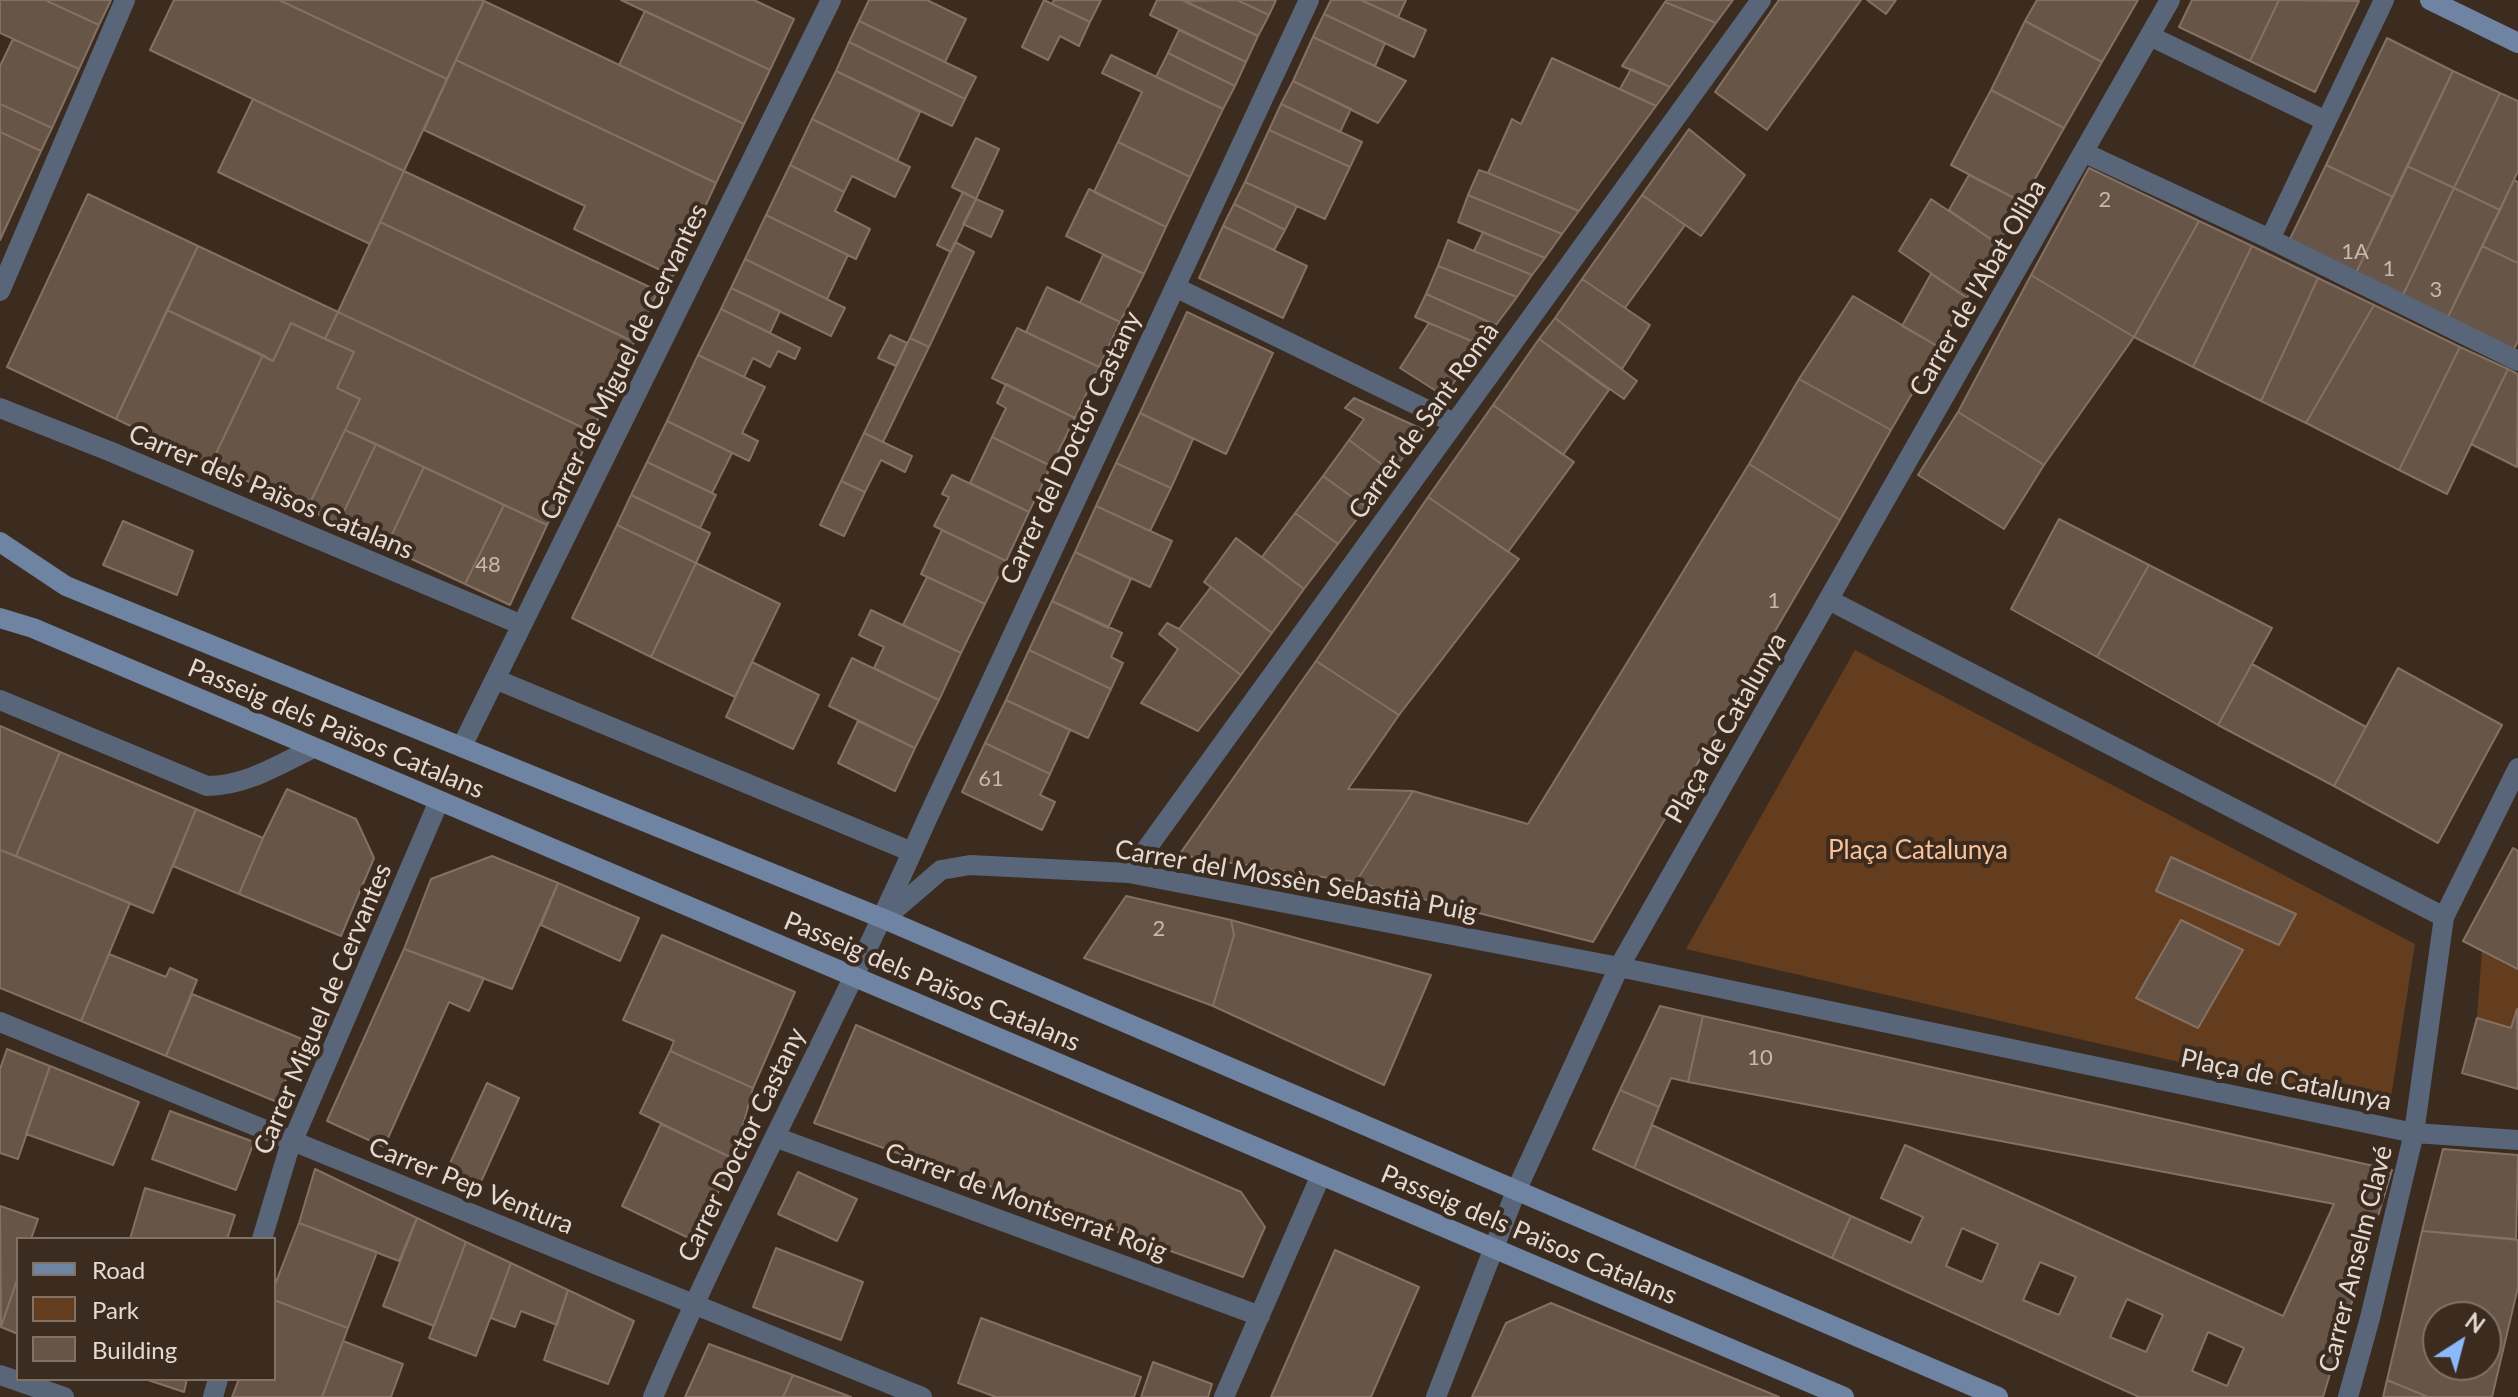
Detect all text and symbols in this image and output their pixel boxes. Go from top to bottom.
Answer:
street label: Carrer de l'Abat Oliba [1903,174,2053,402]
house number: 2 [2099,187,2111,213]
street label: Carrer de Miguel de Cervantes [534,199,714,525]
house number: 1A [2341,239,2369,265]
house number: 1 [2383,256,2395,282]
house number: 3 [2430,277,2442,303]
street label: Carrer del Doctor Castany [994,306,1148,590]
street label: Carrer de Sant Romà [1342,317,1506,525]
street label: Carrer dels Països Catalans [124,418,418,566]
house number: 48 [475,552,501,578]
house number: 1 [1768,588,1780,614]
street label: Plaça de Catalunya [1659,627,1793,829]
street label: Passeig dels Països Catalans [183,652,489,806]
house number: 61 [978,766,1004,792]
street label: Carrer del Mossèn Sebastià Puig [1112,834,1480,928]
park label: Plaça Catalunya [1828,835,2008,867]
street label: Carrer Miguel de Cervantes [247,859,399,1159]
street label: Passeig dels Països Catalans [779,905,1085,1059]
house number: 2 [1153,916,1165,942]
street label: Carrer Doctor Castany [672,1023,812,1267]
street label: Plaça de Catalunya [2178,1042,2394,1118]
house number: 10 [1747,1045,1773,1071]
street label: Carrer Pep Ventura [364,1131,578,1241]
street label: Carrer de Montserrat Roig [881,1136,1171,1268]
street label: Carrer Anselm Clavé [2313,1142,2399,1376]
street label: Passeig dels Països Catalans [1376,1158,1682,1312]
legend [16,1237,276,1381]
text: Road [92,1255,145,1284]
text: Park [92,1295,139,1324]
north arrow [2422,1301,2502,1381]
text: N [2460,1307,2490,1339]
text: Building [92,1335,177,1364]

